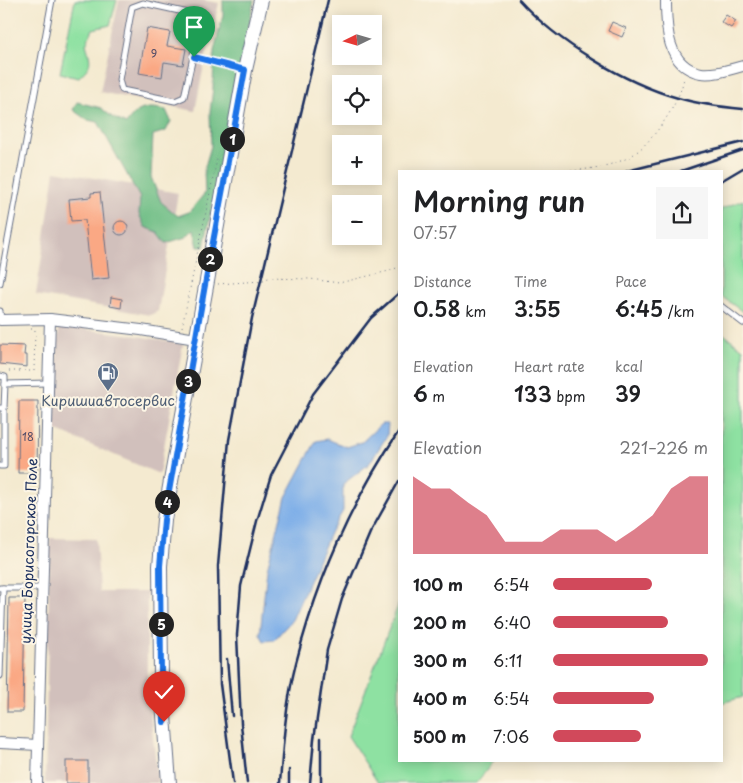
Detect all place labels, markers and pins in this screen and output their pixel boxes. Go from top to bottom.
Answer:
pin [173,6,215,57]
pin: 1 [220,126,244,152]
pin: 2 [198,246,222,272]
fuel station icon: Киришиавтосервис [96,361,120,392]
pin: 3 [176,368,200,394]
place label: Киришиавтосервис [41,390,175,411]
pin: 4 [154,490,180,514]
pin: 5 [148,612,174,636]
pin [143,671,185,722]

